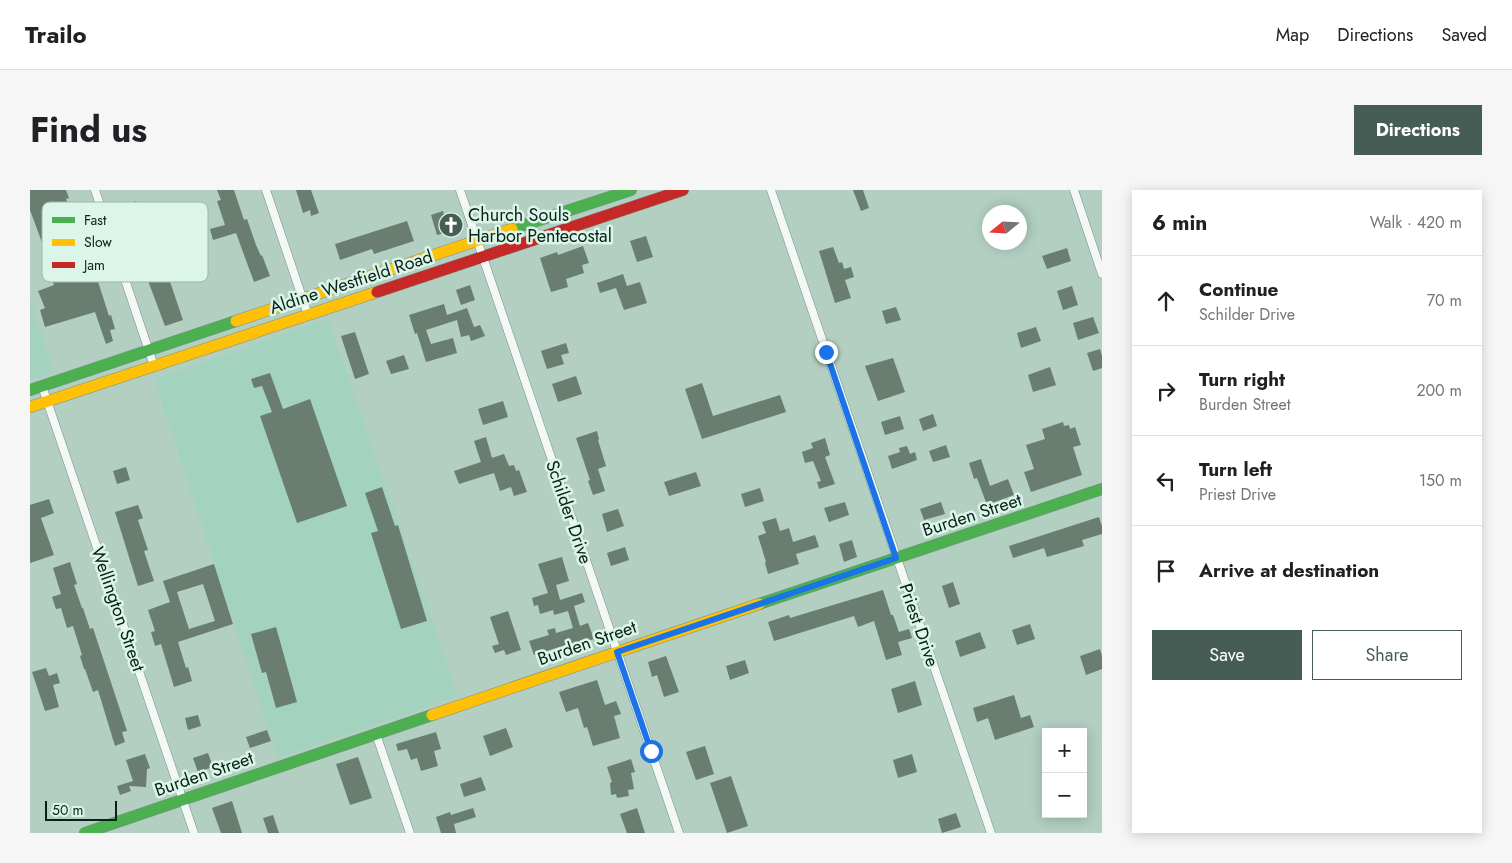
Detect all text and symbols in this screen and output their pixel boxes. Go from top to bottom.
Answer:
text: Trailo [25,17,87,52]
text: Map [1276,22,1309,48]
text: Directions [1337,22,1413,48]
text: Saved [1441,22,1487,48]
text: Find us [30,105,147,155]
button: Directions [1354,105,1482,155]
legend [42,202,208,282]
place label: Church Souls Harbor Pentecostal [468,202,612,249]
north arrow [982,205,1027,250]
text: 6 min [1152,208,1207,238]
text: Fast [84,210,107,230]
text: Walk · 420 m [1370,211,1462,234]
church icon: Church Souls Harbor Pentecostal [438,212,464,238]
text: Slow [84,232,112,252]
street label: Aldine Westfield Road [266,243,436,321]
text: Jam [82,255,105,275]
text: Continue [1199,276,1278,303]
icon: ahead [1152,287,1180,315]
text: 70 m [1427,289,1462,312]
text: Schilder Drive [1199,303,1295,326]
route end [815,341,838,364]
text: Turn right [1199,366,1285,393]
icon: right [1152,377,1180,405]
text: 200 m [1416,379,1462,402]
text: Burden Street [1199,393,1291,416]
text: Turn left [1199,456,1272,483]
street label: Schilder Drive [539,457,599,567]
icon: left [1152,467,1180,495]
text: 150 m [1419,469,1462,492]
text: Priest Drive [1199,483,1276,506]
street label: Burden Street [919,487,1026,543]
street label: Wellington Street [85,543,152,675]
icon: arrive [1152,557,1180,585]
text: Arrive at destination [1199,557,1379,584]
street label: Priest Drive [893,580,945,670]
street label: Burden Street [534,614,641,672]
button: Save [1152,630,1302,680]
button: Share [1312,630,1462,680]
map controls [1042,728,1087,818]
button: + [1042,728,1087,773]
route start [640,740,663,763]
street label: Burden Street [151,745,258,803]
button: − [1042,773,1087,818]
scale bar [45,798,118,821]
text: 50 m [52,800,83,820]

